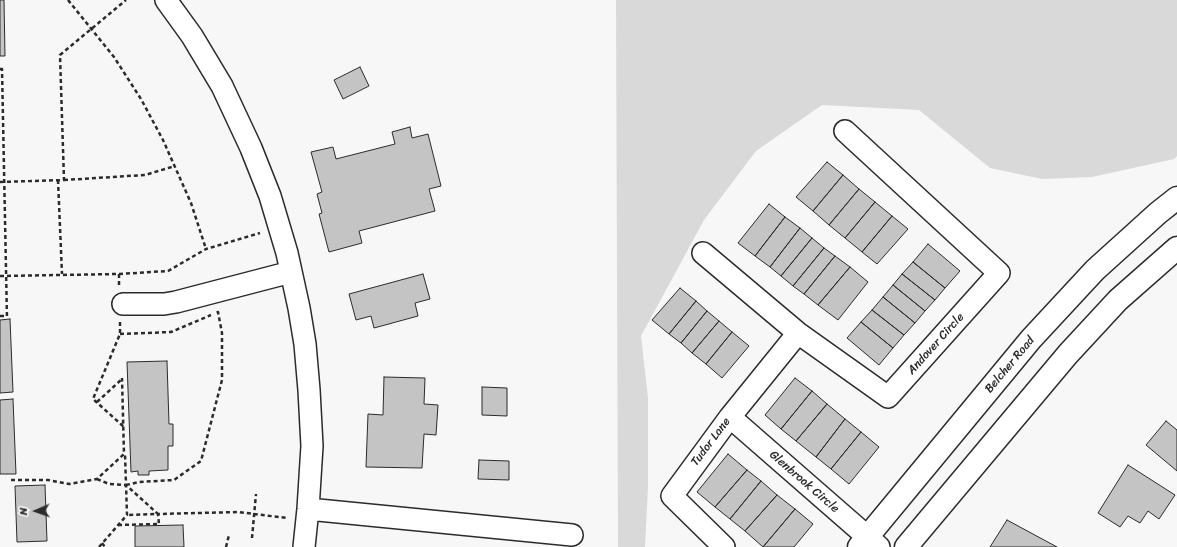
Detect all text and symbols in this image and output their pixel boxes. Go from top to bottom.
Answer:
street label: Andover Circle [905,310,967,378]
street label: Belcher Road [982,334,1038,396]
street label: Tudor Lane [688,415,734,469]
street label: Glenbrook Circle [766,448,842,516]
north arrow [16,491,56,531]
text: N [14,507,33,516]

